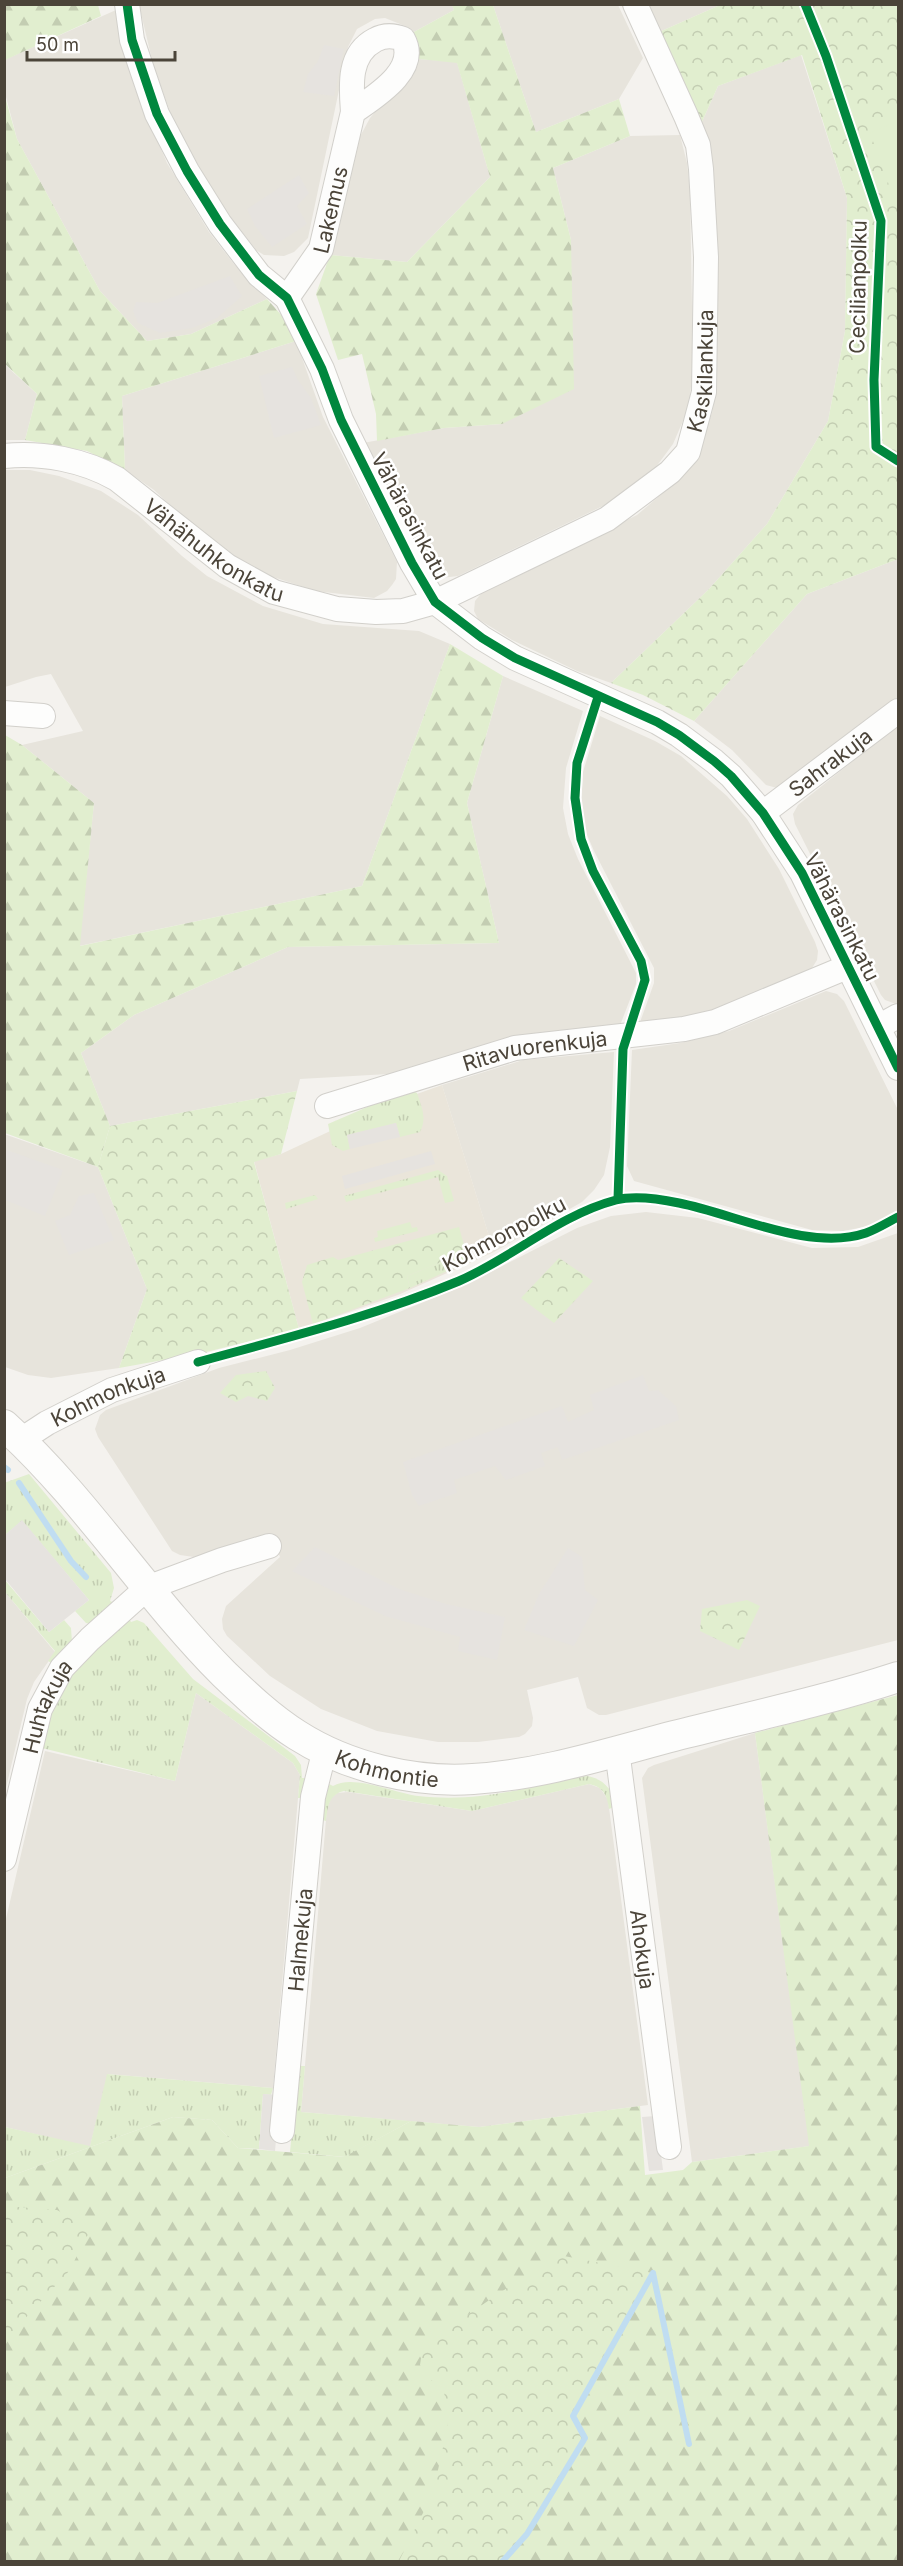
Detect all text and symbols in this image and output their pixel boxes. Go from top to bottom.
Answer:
scale bar [27,24,176,62]
text: 50 m [36,34,79,55]
street label: Lakemus [308,164,352,256]
street label: Cecilianpolku [844,220,872,354]
street label: Kaskilankuja [681,309,718,435]
street label: Vähärasinkatu [366,448,454,584]
street label: Vähähuhkonkatu [139,493,287,607]
street label: Sahrakuja [783,723,877,802]
street label: Vähärasinkatu [799,849,885,985]
street label: Ritavuorenkuja [459,1025,609,1076]
street label: Kohmonpolku [438,1191,570,1277]
street label: Kohmonkuja [46,1361,168,1432]
street label: Huhtakuja [17,1653,77,1756]
street label: Kohmontie [332,1744,440,1792]
street label: Halmekuja [282,1887,317,1993]
street label: Ahokuja [625,1908,661,1991]

